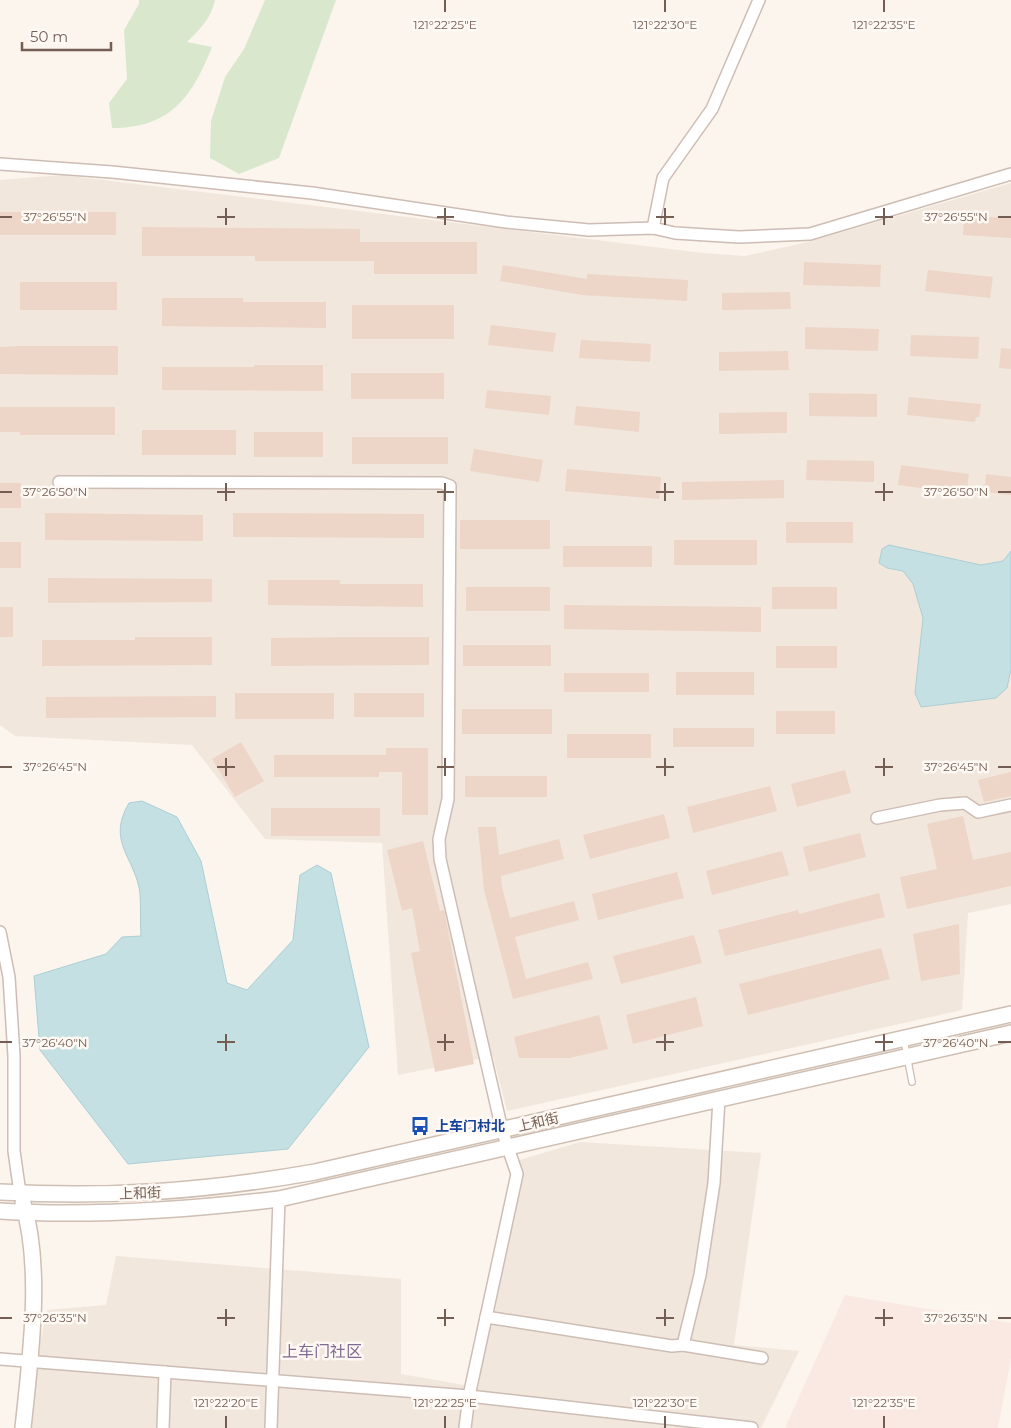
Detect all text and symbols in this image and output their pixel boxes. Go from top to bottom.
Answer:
text: 121°22'25"E [413,17,477,32]
text: 121°22'30"E [633,17,697,32]
text: 121°22'35"E [852,17,916,32]
scale bar [22,20,111,52]
text: 50 m [30,27,68,46]
text: 37°26'55"N [23,209,87,224]
text: 37°26'55"N [924,209,988,224]
text: 37°26'50"N [23,484,87,499]
text: 37°26'50"N [924,484,988,499]
text: 37°26'45"N [23,759,87,774]
text: 37°26'45"N [924,759,988,774]
text: 37°26'40"N [22,1035,88,1050]
text: 37°26'40"N [923,1035,989,1050]
street label: 上和街 [516,1109,560,1135]
bus stop icon: 上车门村北 [409,1115,431,1137]
place label: 上车门村北 [435,1117,505,1135]
street label: 上和街 [119,1183,161,1203]
text: 37°26'35"N [23,1310,87,1325]
text: 37°26'35"N [924,1310,988,1325]
district label: 上车门社区 [282,1342,362,1361]
text: 121°22'20"E [194,1395,258,1410]
text: 121°22'25"E [413,1395,477,1410]
text: 121°22'30"E [633,1395,697,1410]
text: 121°22'35"E [852,1395,916,1410]

